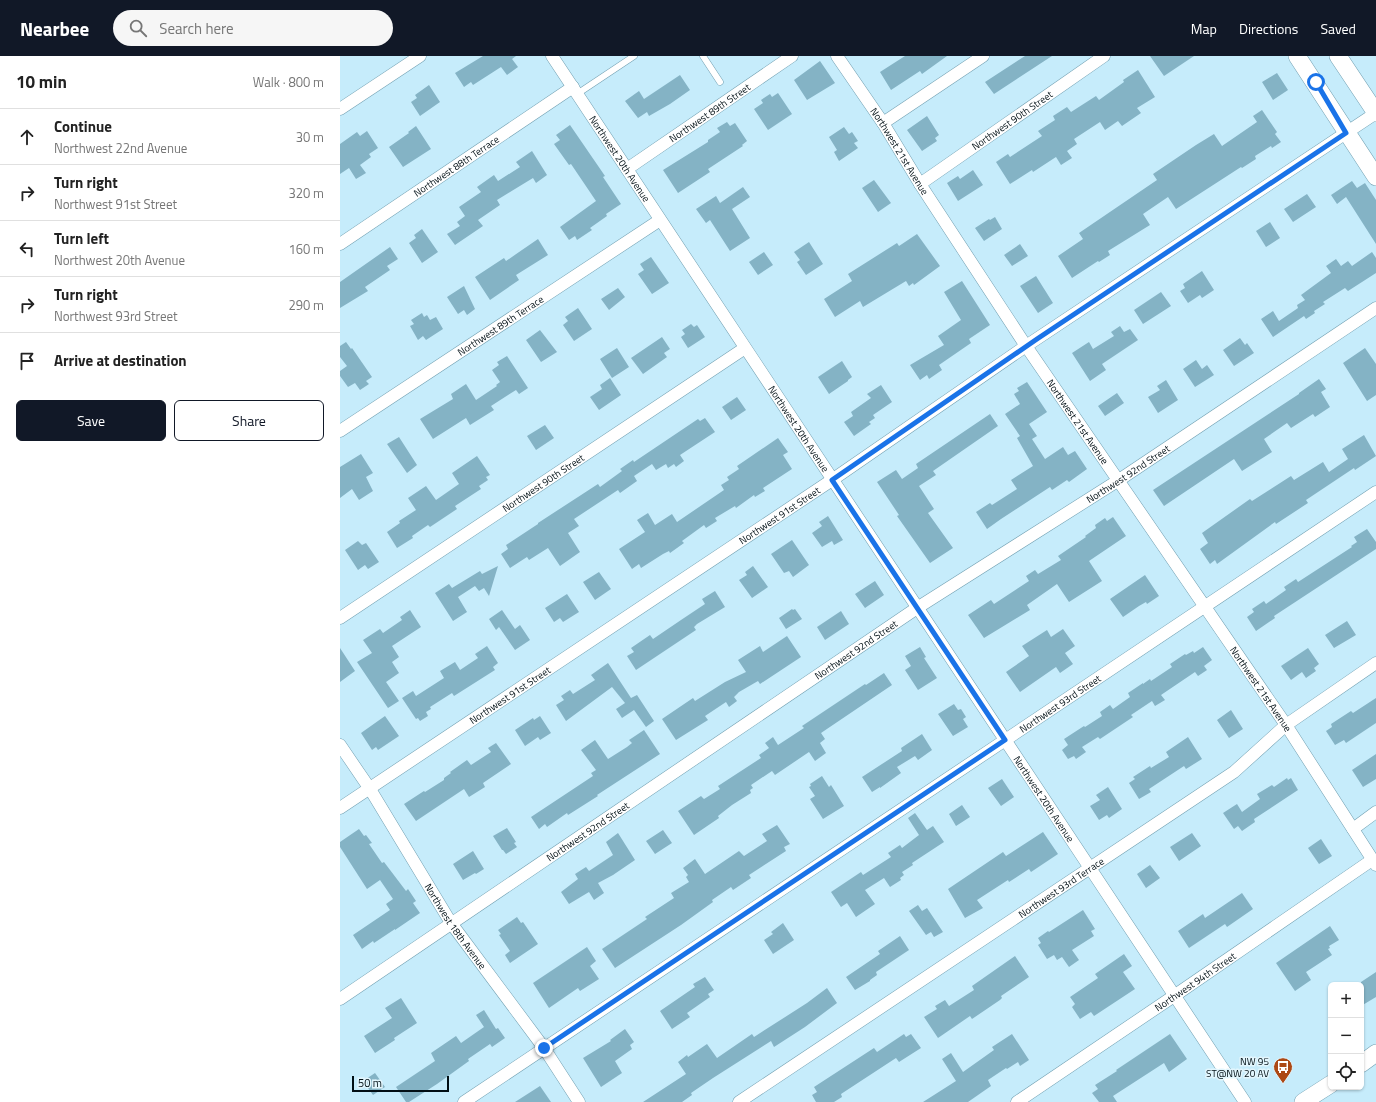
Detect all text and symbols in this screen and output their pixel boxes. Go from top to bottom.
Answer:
search box [113,10,393,46]
text: Nearbee [20,14,89,43]
icon: search [127,17,149,39]
text: Search here [159,17,234,40]
text: Map [1191,18,1217,39]
text: Directions [1239,18,1298,39]
text: Saved [1320,18,1356,39]
text: 10 min [16,69,67,95]
text: Walk · 800 m [253,72,324,92]
route start [1307,73,1325,91]
street label: Northwest 89th Street [666,79,754,146]
street label: Northwest 90th Street [969,87,1056,154]
street label: Northwest 21st Avenue [867,105,932,198]
street label: Northwest 20th Avenue [585,113,654,205]
text: Continue [54,115,112,138]
icon: ahead [16,126,38,148]
text: 30 m [296,127,324,147]
street label: Northwest 88th Terrace [411,132,502,200]
text: Northwest 22nd Avenue [54,138,187,158]
text: Turn right [54,171,118,194]
icon: right [16,182,38,204]
text: 320 m [288,183,324,203]
text: Northwest 91st Street [54,194,177,214]
text: Turn left [54,227,109,250]
icon: left [16,238,38,260]
text: 160 m [288,239,324,259]
text: Northwest 20th Avenue [54,250,185,270]
text: Turn right [54,283,118,306]
street label: Northwest 89th Terrace [455,292,547,360]
icon: right [16,294,38,316]
text: 290 m [288,295,324,315]
text: Northwest 93rd Street [54,306,178,326]
text: Arrive at destination [54,349,187,372]
icon: arrive [16,350,38,372]
street label: Northwest 21st Avenue [1043,376,1112,468]
street label: Northwest 20th Avenue [764,383,833,475]
button: Save [16,400,166,441]
button: Share [174,400,324,441]
street label: Northwest 92nd Street [1083,441,1173,507]
street label: Northwest 90th Street [499,450,588,516]
street label: Northwest 91st Street [736,483,824,548]
street label: Northwest 92nd Street [812,616,901,683]
street label: Northwest 21st Avenue [1226,644,1295,735]
street label: Northwest 91st Street [466,662,554,728]
street label: Northwest 93rd Street [1017,671,1104,736]
street label: Northwest 20th Avenue [1010,753,1078,845]
street label: Northwest 92nd Street [543,798,633,865]
street label: Northwest 93rd Terrace [1015,854,1107,922]
street label: Northwest 18th Avenue [421,881,490,972]
street label: Northwest 94th Street [1152,948,1239,1015]
map controls [1328,982,1364,1090]
button: + [1328,982,1364,1018]
button: − [1328,1018,1364,1054]
route end [535,1039,553,1057]
place label: NW 95 ST@NW 20 AV [1206,1054,1269,1081]
button: locate [1328,1054,1364,1090]
bus stop icon: NW 95 ST@NW 20 AV [1272,1056,1294,1084]
scale bar [352,1074,449,1093]
text: 50 m [358,1075,382,1091]

